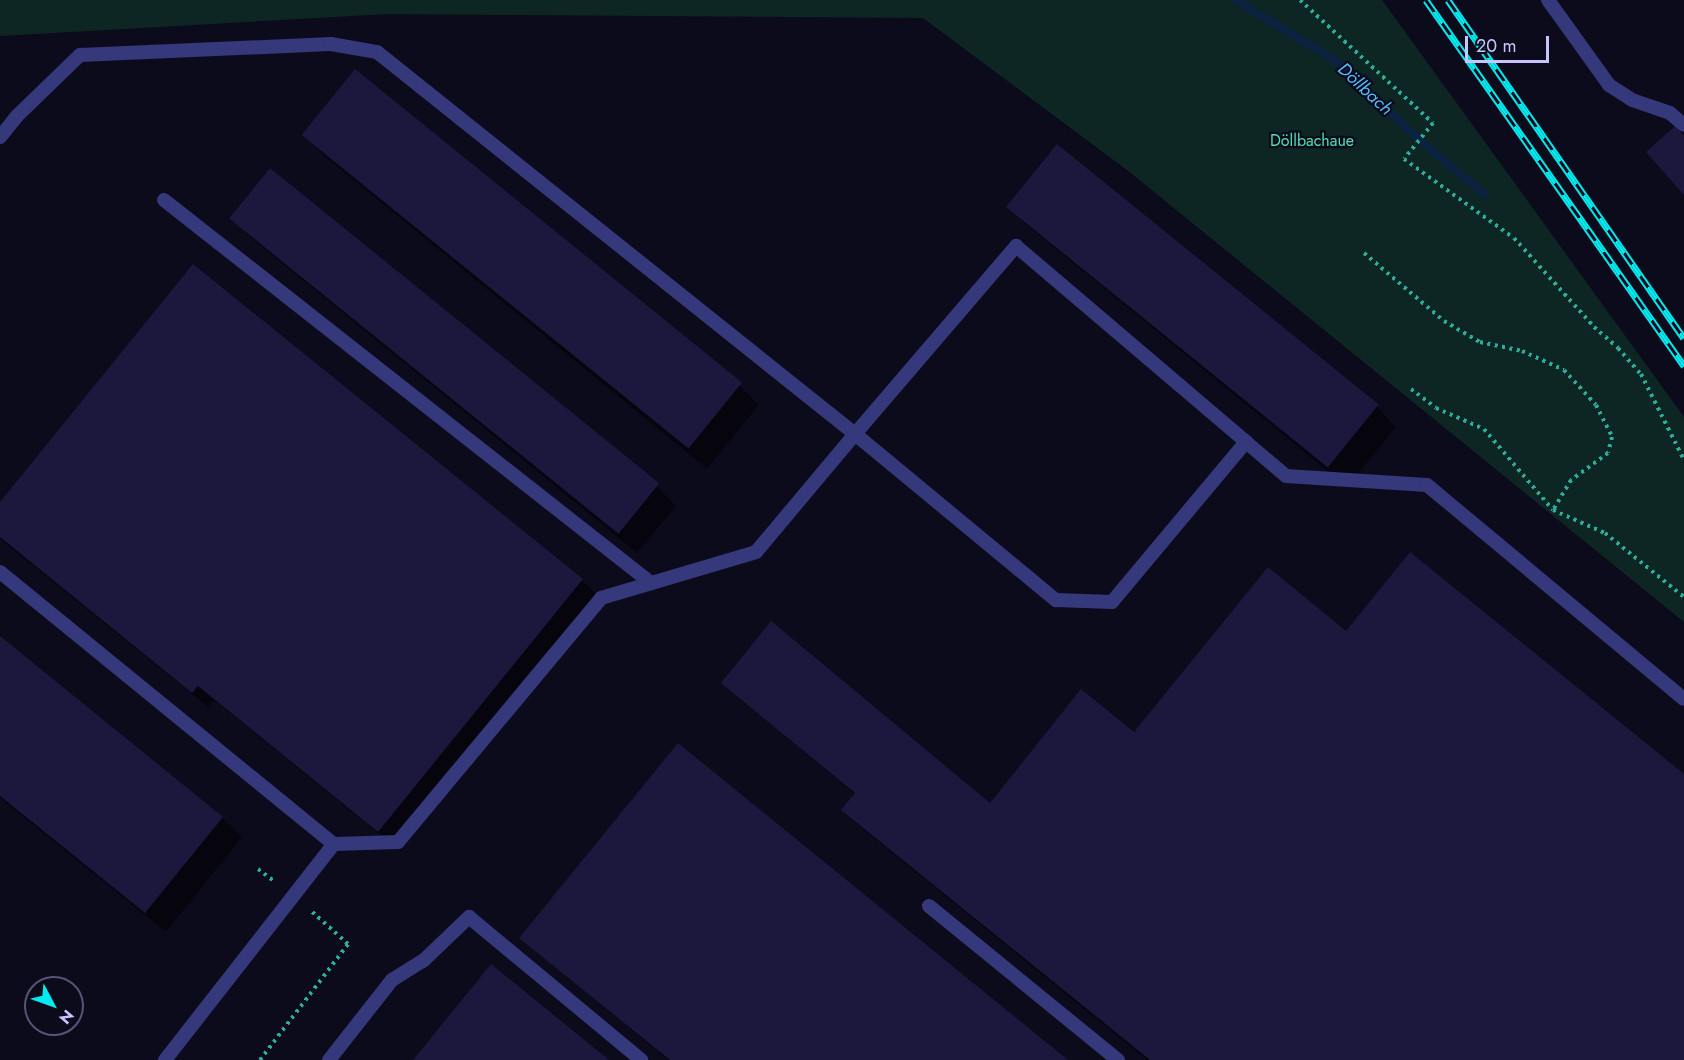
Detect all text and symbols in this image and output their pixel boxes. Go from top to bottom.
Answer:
scale bar [1468,24,1552,62]
text: 20 m [1476,33,1516,59]
water label: Döllbach [1333,58,1397,120]
park label: Döllbachaue [1270,131,1354,151]
north arrow [24,976,84,1036]
text: N [54,1004,79,1029]

